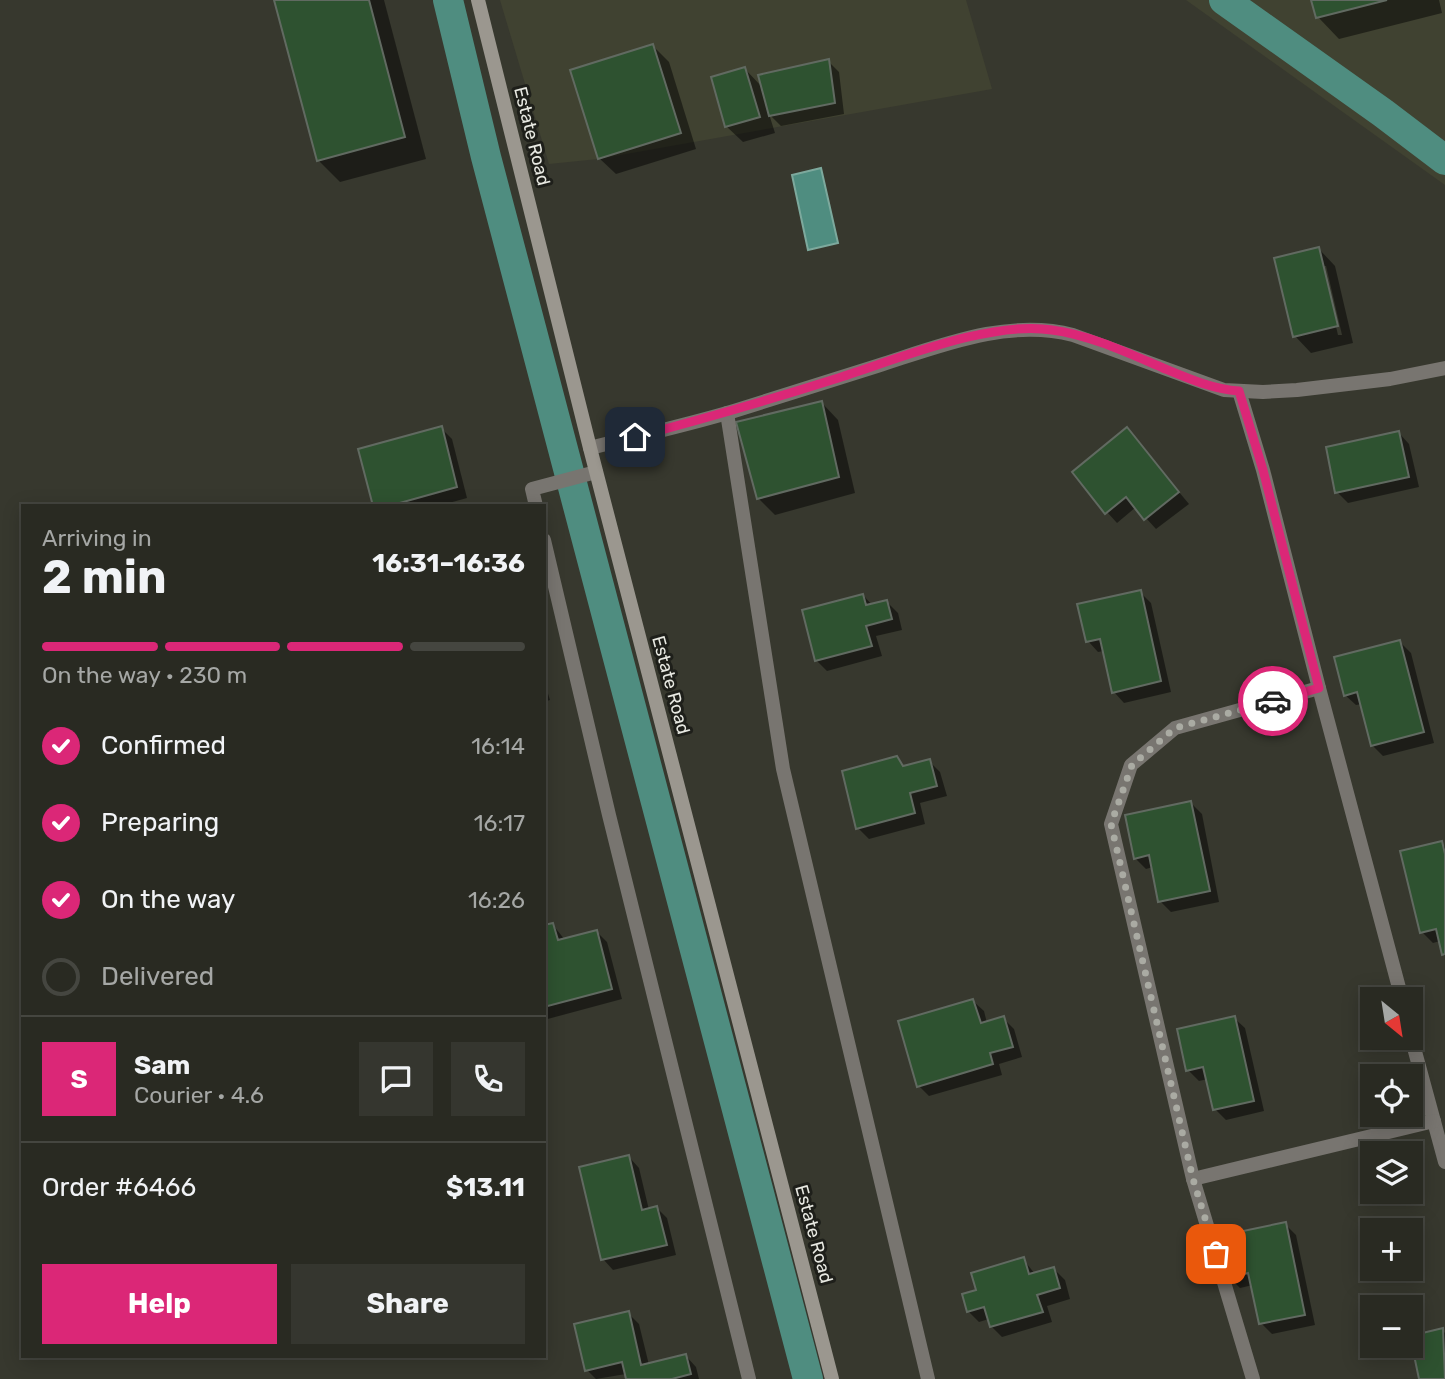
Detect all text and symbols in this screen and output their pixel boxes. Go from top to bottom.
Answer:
street label: Estate Road [509,84,555,188]
pin [605,407,665,467]
icon: home [616,418,654,456]
text: Arriving in [42,524,152,552]
text: 16:31–16:36 [372,548,525,579]
text: 2 min [42,550,167,605]
street label: Estate Road [647,633,695,737]
text: On the way · 230 m [42,661,247,689]
courier [1238,666,1308,736]
icon: car [1254,682,1292,720]
icon: check [42,727,80,765]
text: Confirmed [101,730,226,761]
text: 16:14 [471,732,525,760]
icon: check [42,804,80,842]
text: Preparing [101,807,219,838]
text: 16:17 [474,809,525,837]
icon: check [42,881,80,919]
text: On the way [101,884,235,915]
text: 16:26 [468,886,525,914]
text: Delivered [101,961,214,992]
north arrow [1360,987,1423,1050]
map controls [1360,987,1423,1358]
button: chat [359,1042,433,1116]
button: phone [451,1042,525,1116]
text: Sam [134,1050,190,1081]
text: S [70,1064,88,1095]
button: locate [1360,1064,1423,1127]
text: Courier · 4.6 [134,1081,264,1109]
button: layers [1360,1141,1423,1204]
text: Order #6466 [42,1172,196,1203]
text: $13.11 [446,1172,525,1203]
street label: Estate Road [790,1182,838,1286]
button: + [1360,1218,1423,1281]
pin [1186,1224,1246,1284]
icon: bag [1197,1235,1235,1273]
button: Help [42,1264,277,1344]
button: Share [291,1264,525,1344]
button: − [1360,1295,1423,1358]

